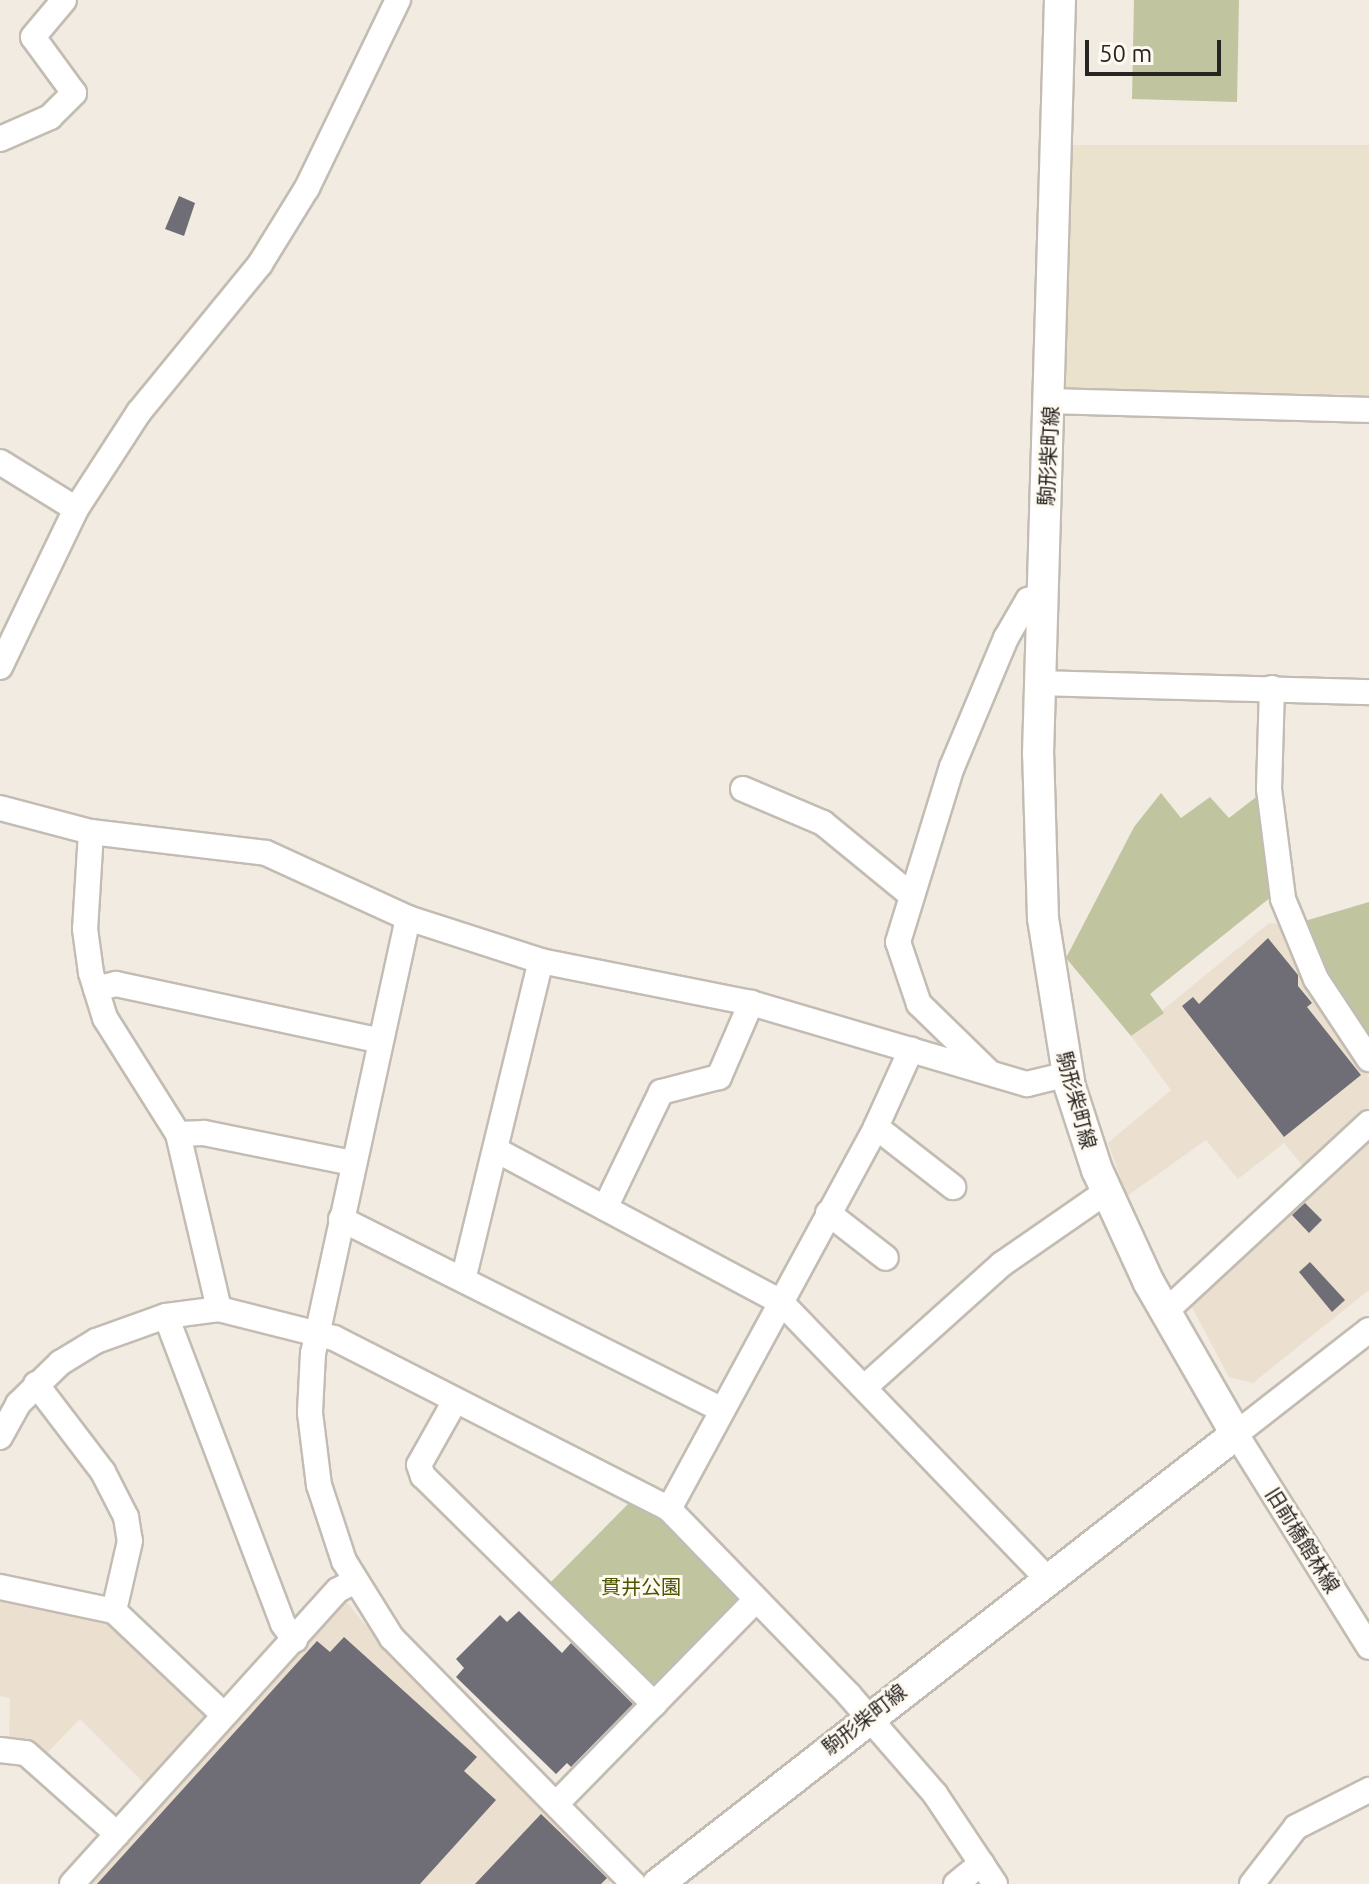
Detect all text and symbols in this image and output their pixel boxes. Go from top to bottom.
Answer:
scale bar [1089,24,1225,74]
text: 50 m [1099,40,1152,67]
street label: 駒形柴町線 [1033,405,1063,507]
street label: 駒形柴町線 [1052,1049,1102,1151]
street label: 旧前橋館林線 [1261,1483,1345,1597]
park label: 貫井公園 [601,1574,681,1598]
street label: 駒形柴町線 [817,1679,911,1759]

